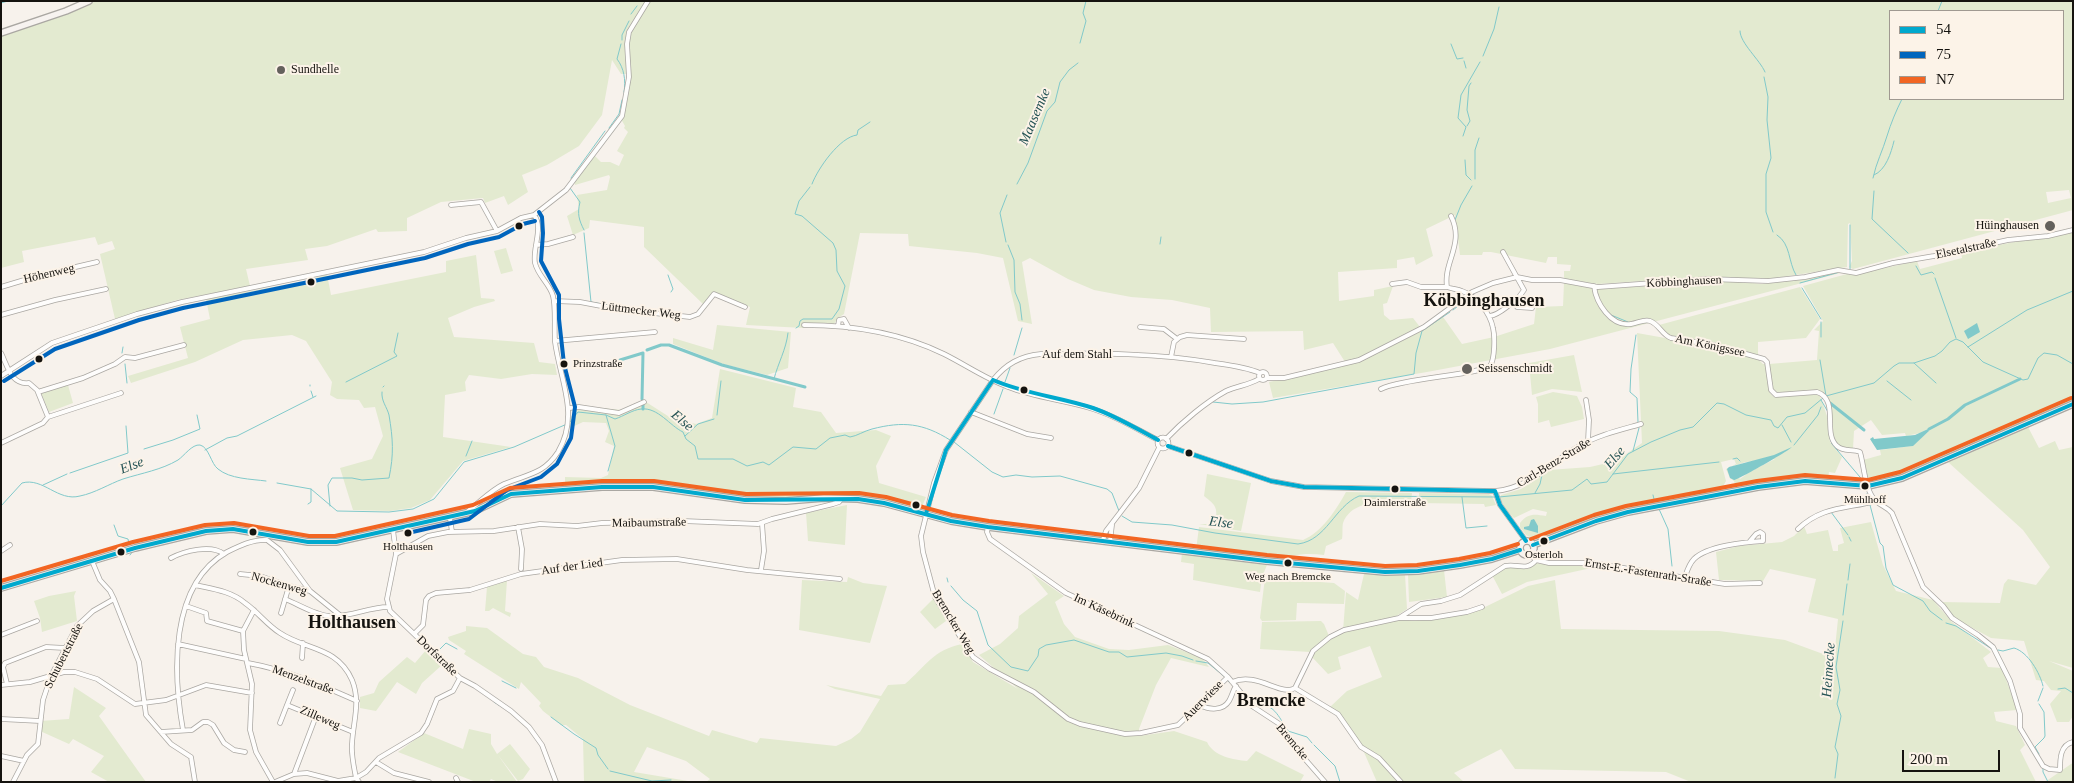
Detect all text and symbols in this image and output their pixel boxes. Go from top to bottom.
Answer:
legend [1889,10,2064,100]
text: 54 [1936,21,1951,37]
text: 75 [1936,46,1951,62]
place label: Sundhelle [291,63,339,77]
marker: Sundhelle [275,64,287,76]
text: N7 [1936,71,1954,87]
water label: Maasemke [1016,86,1054,148]
place label: Hüinghausen [1976,219,2039,233]
marker: Hüinghausen [2043,219,2057,233]
unlabelled marker [514,221,524,231]
street label: Elsetalstraße [1935,236,1997,262]
street label: Höhenweg [22,261,76,287]
street label: Köbbinghausen [1646,273,1722,291]
unlabelled marker [306,277,316,287]
district label: Köbbinghausen [1423,290,1545,312]
street label: Lüttmecker Weg [600,299,682,323]
street label: Am Königssee [1674,332,1746,360]
street label: Auf dem Stahl [1042,348,1112,362]
unlabelled marker [34,354,44,364]
place label: Prinzstraße [573,357,622,371]
marker: Prinzstraße [559,359,569,369]
marker: Seissenschmidt [1460,362,1474,376]
place label: Seissenschmidt [1478,362,1552,376]
unlabelled marker [1019,385,1029,395]
water label: Else [667,407,697,435]
street label: Carl-Benz-Straße [1514,435,1594,491]
water label: Else [1601,443,1629,473]
unlabelled marker [1184,448,1194,458]
water label: Else [118,454,146,478]
marker: Mühlhoff [1860,481,1870,491]
marker: Daimlerstraße [1390,484,1400,494]
place label: Mühlhoff [1844,493,1886,507]
place label: Daimlerstraße [1364,496,1426,510]
unlabelled marker [911,500,921,510]
water label: Else [1208,513,1234,533]
street label: Maibaumstraße [612,515,686,531]
unlabelled marker [248,527,258,537]
marker: Holthausen [403,528,413,538]
marker: Osterloh [1539,536,1549,546]
place label: Holthausen [383,540,433,554]
unlabelled marker [116,547,126,557]
place label: Osterloh [1525,548,1563,562]
street label: Auf der Lied [540,556,604,578]
street label: Ernst-E.-Fastenrath-Straße [1584,556,1712,590]
marker: Weg nach Bremcke [1283,558,1293,568]
street label: Nockenweg [249,569,309,599]
place label: Weg nach Bremcke [1245,570,1331,584]
street label: Bremcker Weg [928,587,978,657]
street label: Im Käsebrink [1071,591,1137,631]
district label: Holthausen [308,612,396,634]
street label: Schubertstraße [41,621,87,691]
street label: Dorfstraße [414,633,460,679]
water label: Heimecke [1819,642,1839,698]
street label: Menzelstraße [270,662,336,698]
street label: Auerwiese [1180,678,1226,724]
district label: Bremcke [1237,690,1305,712]
street label: Zilleweg [298,703,342,733]
street label: Bremcke [1273,721,1311,763]
scale bar [1904,740,2002,772]
text: 200 m [1910,751,1948,767]

